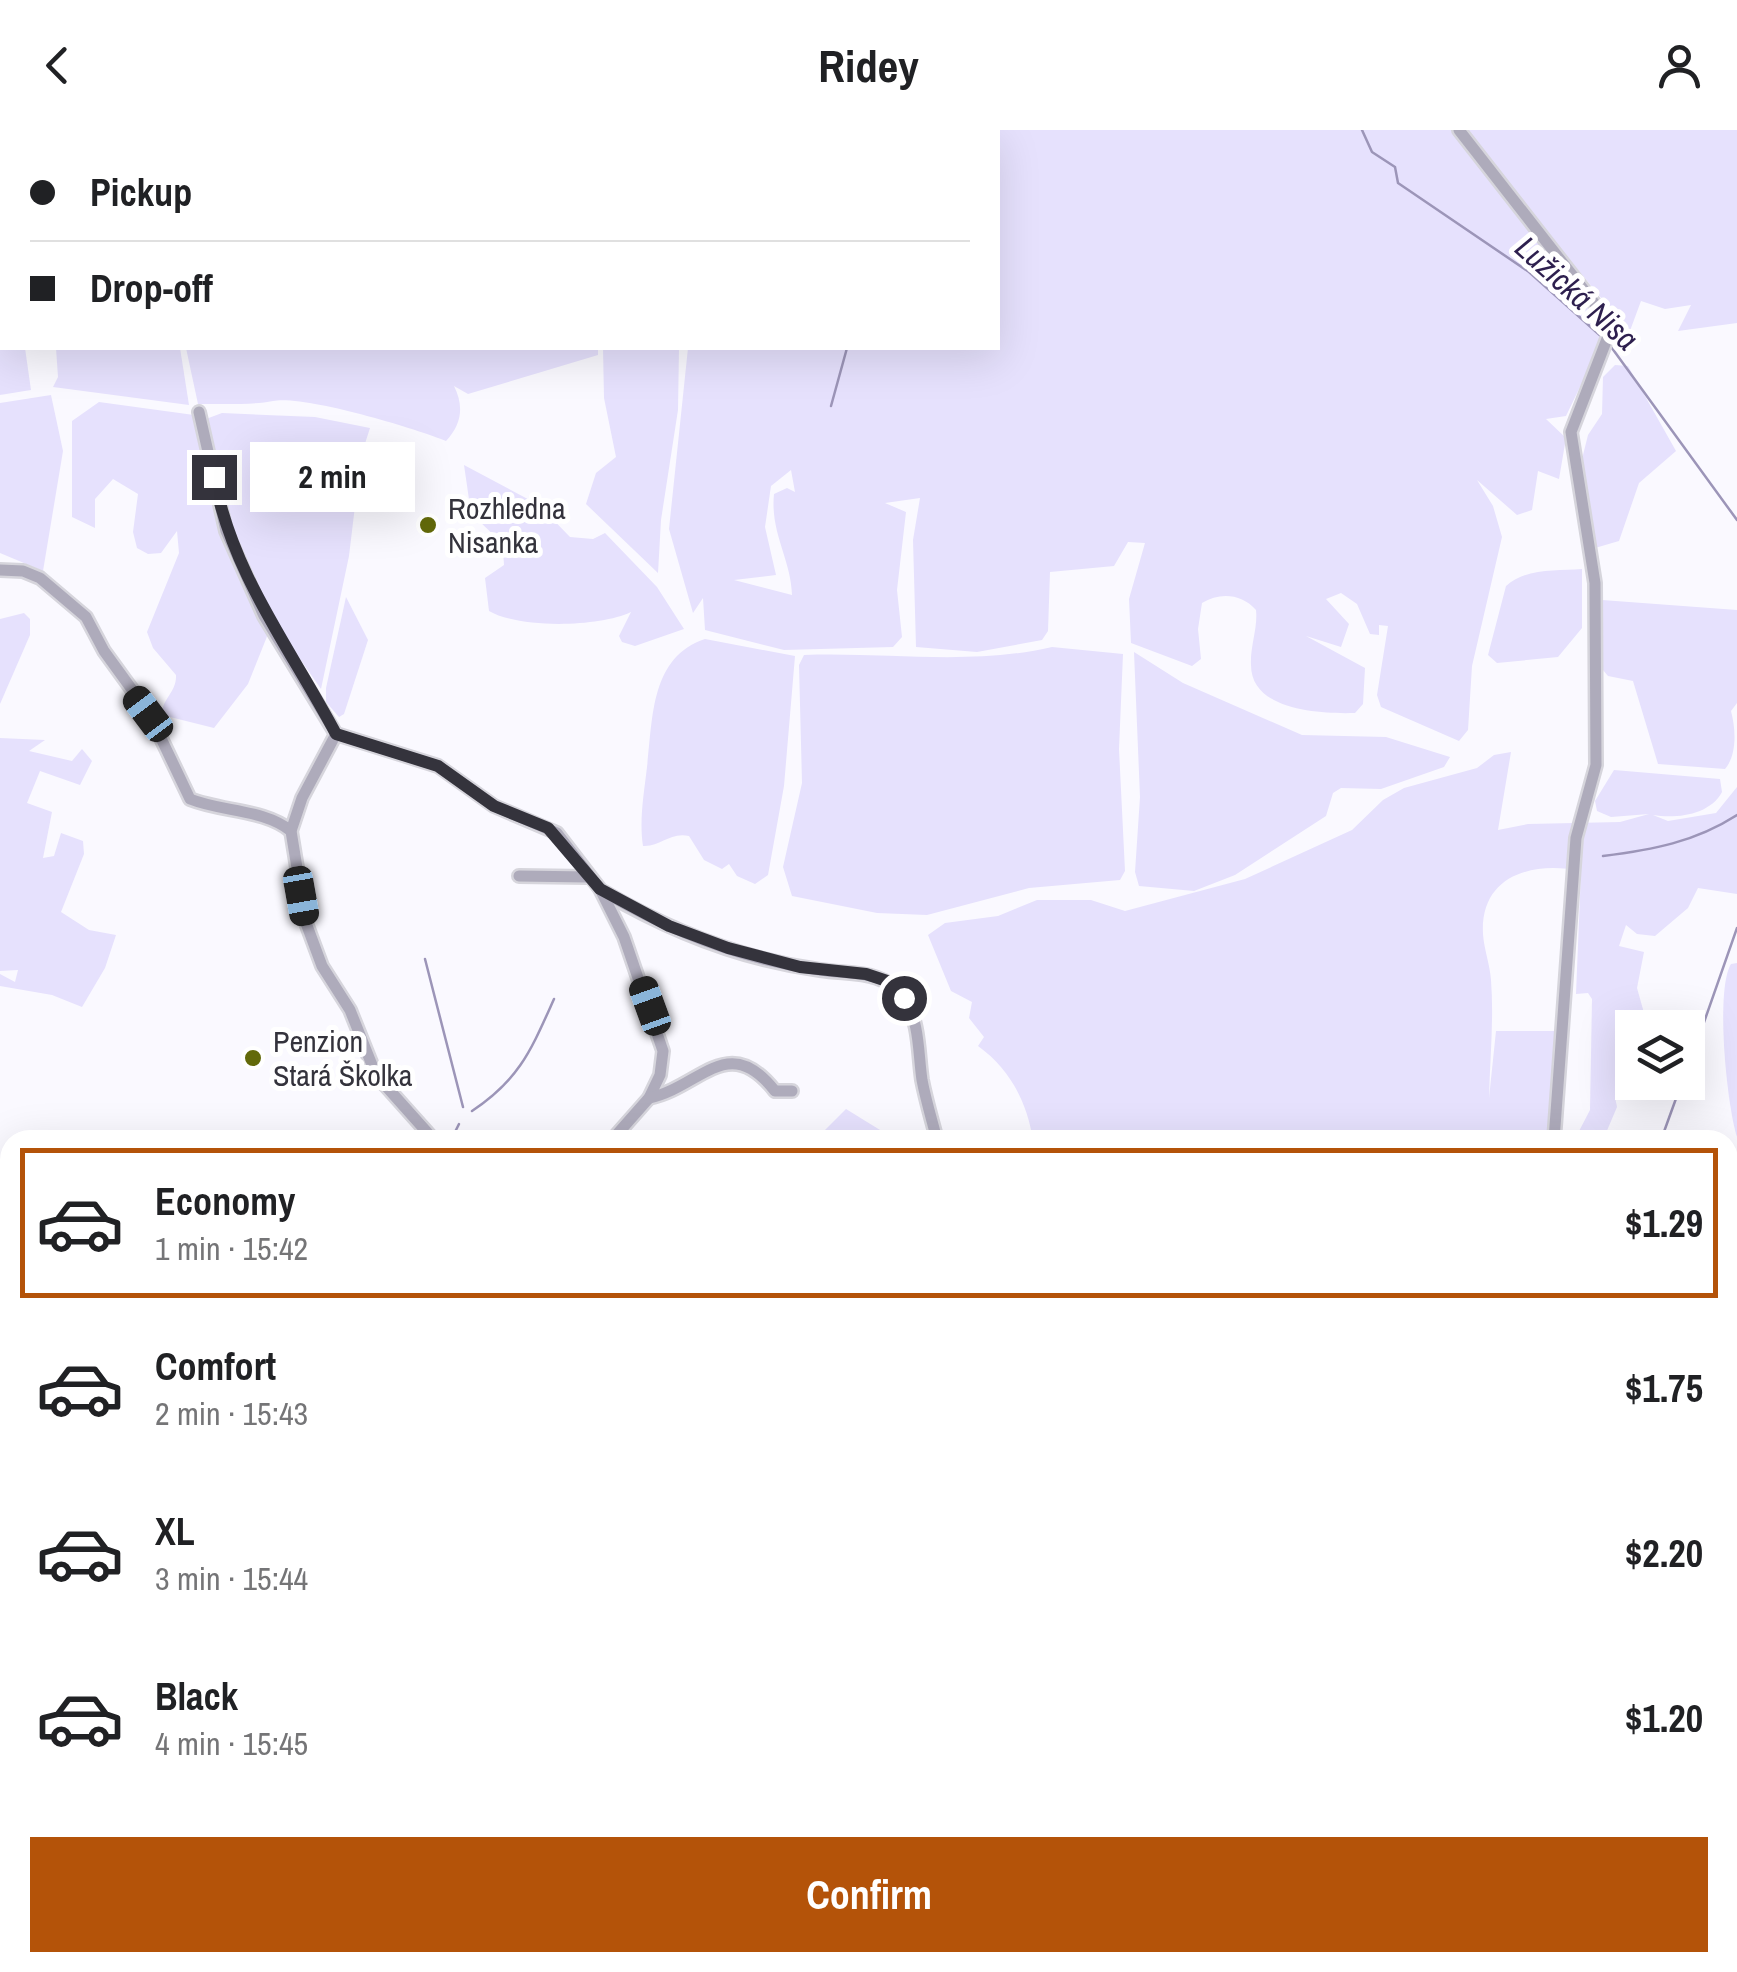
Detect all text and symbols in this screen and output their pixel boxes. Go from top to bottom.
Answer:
text: Ridey [818,35,919,96]
icon: back [30,38,85,93]
icon: person [1652,38,1707,93]
text: Pickup [90,167,192,218]
water label: Lužická Nisa [1506,226,1648,360]
text: Drop-off [90,263,213,314]
callout: 2 min [249,442,414,512]
route end [192,455,237,500]
text: 2 min [298,455,367,498]
place label: Rozhledna Nisanka [448,488,566,562]
marker: Rozhledna Nisanka [417,514,439,536]
car [118,681,178,747]
car [281,864,321,928]
car [626,973,674,1039]
route start [882,976,927,1021]
map controls [1615,1010,1705,1100]
button: layers [1615,1010,1705,1100]
place label: Penzion Stará Školka [273,1021,413,1095]
marker: Penzion Stará Školka [242,1047,264,1069]
text: Economy [155,1176,295,1227]
icon: car [35,1178,125,1268]
text: $1.29 [1625,1198,1703,1249]
text: 1 min · 15:42 [155,1227,308,1270]
text: Comfort [155,1341,276,1392]
icon: car [35,1343,125,1433]
text: $1.75 [1625,1363,1703,1414]
text: 2 min · 15:43 [155,1392,308,1435]
text: XL [155,1506,195,1557]
icon: car [35,1508,125,1598]
text: $2.20 [1625,1528,1703,1579]
text: 3 min · 15:44 [155,1557,308,1600]
text: Black [155,1671,238,1722]
icon: car [35,1673,125,1763]
text: $1.20 [1625,1693,1703,1744]
text: 4 min · 15:45 [155,1722,308,1765]
button: Confirm [30,1837,1708,1952]

